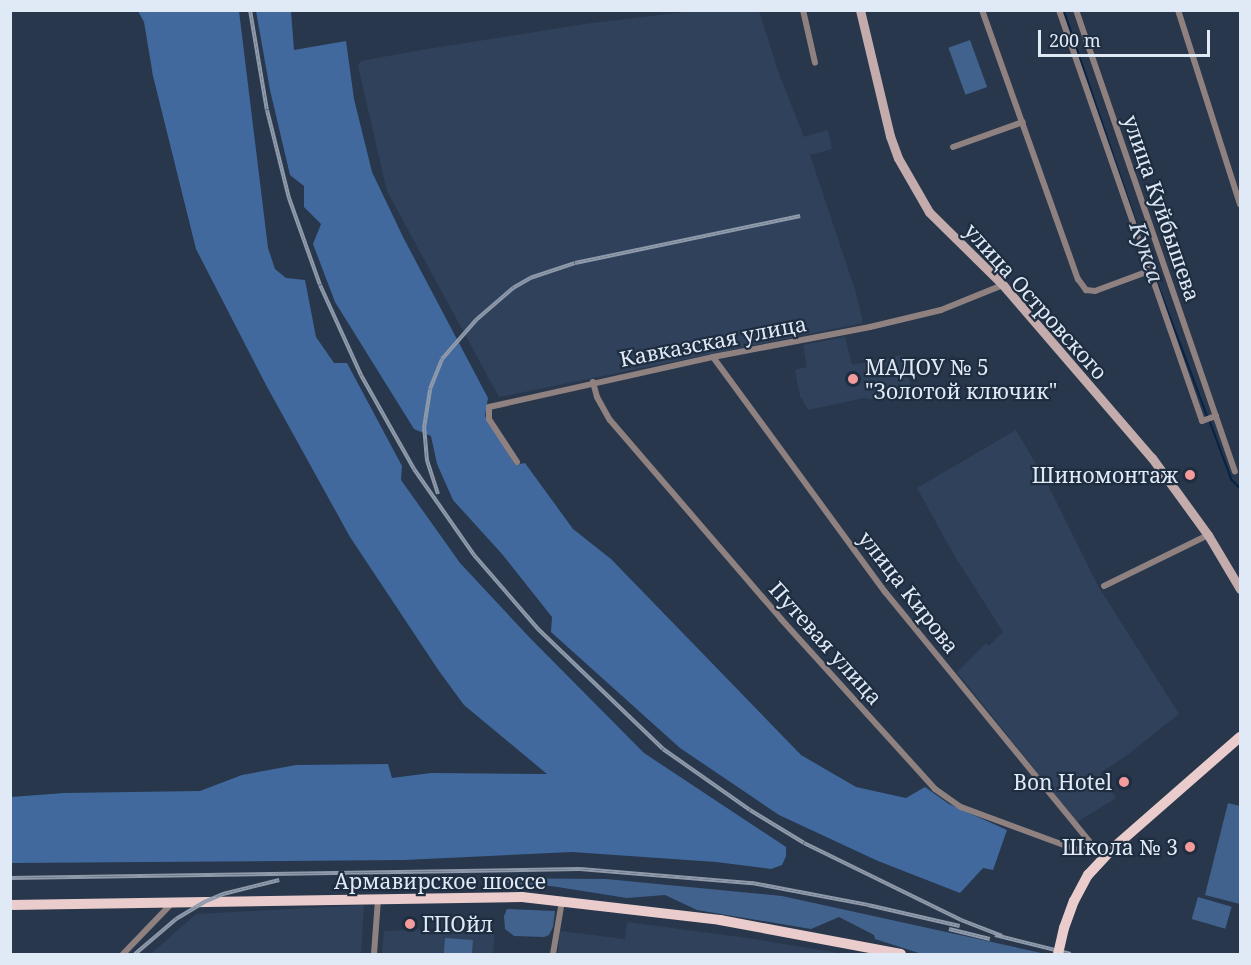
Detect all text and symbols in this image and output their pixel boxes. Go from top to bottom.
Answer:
scale bar [1041,18,1214,56]
text: 200 m [1049,28,1101,52]
street label: улица Куйбышева [1118,112,1206,304]
street label: улица Островского [959,218,1113,384]
water label: Кукса [1124,218,1170,286]
street label: Кавказская улица [617,311,809,371]
place label: МАДОУ № 5 "Золотой ключик" [865,354,1057,404]
marker: МАДОУ № 5 "Золотой ключик" [846,372,860,386]
place label: Шиномонтаж [1032,462,1178,488]
marker: Шиномонтаж [1183,468,1197,482]
street label: улица Кирова [853,526,965,658]
street label: Путевая улица [764,576,888,710]
place label: Bon Hotel [1013,769,1112,795]
marker: Bon Hotel [1117,775,1131,789]
place label: Школа № 3 [1062,834,1178,860]
marker: Школа № 3 [1183,840,1197,854]
street label: Армавирское шоссе [334,868,546,894]
place label: ГПОйл [422,911,493,937]
marker: ГПОйл [403,917,417,931]

